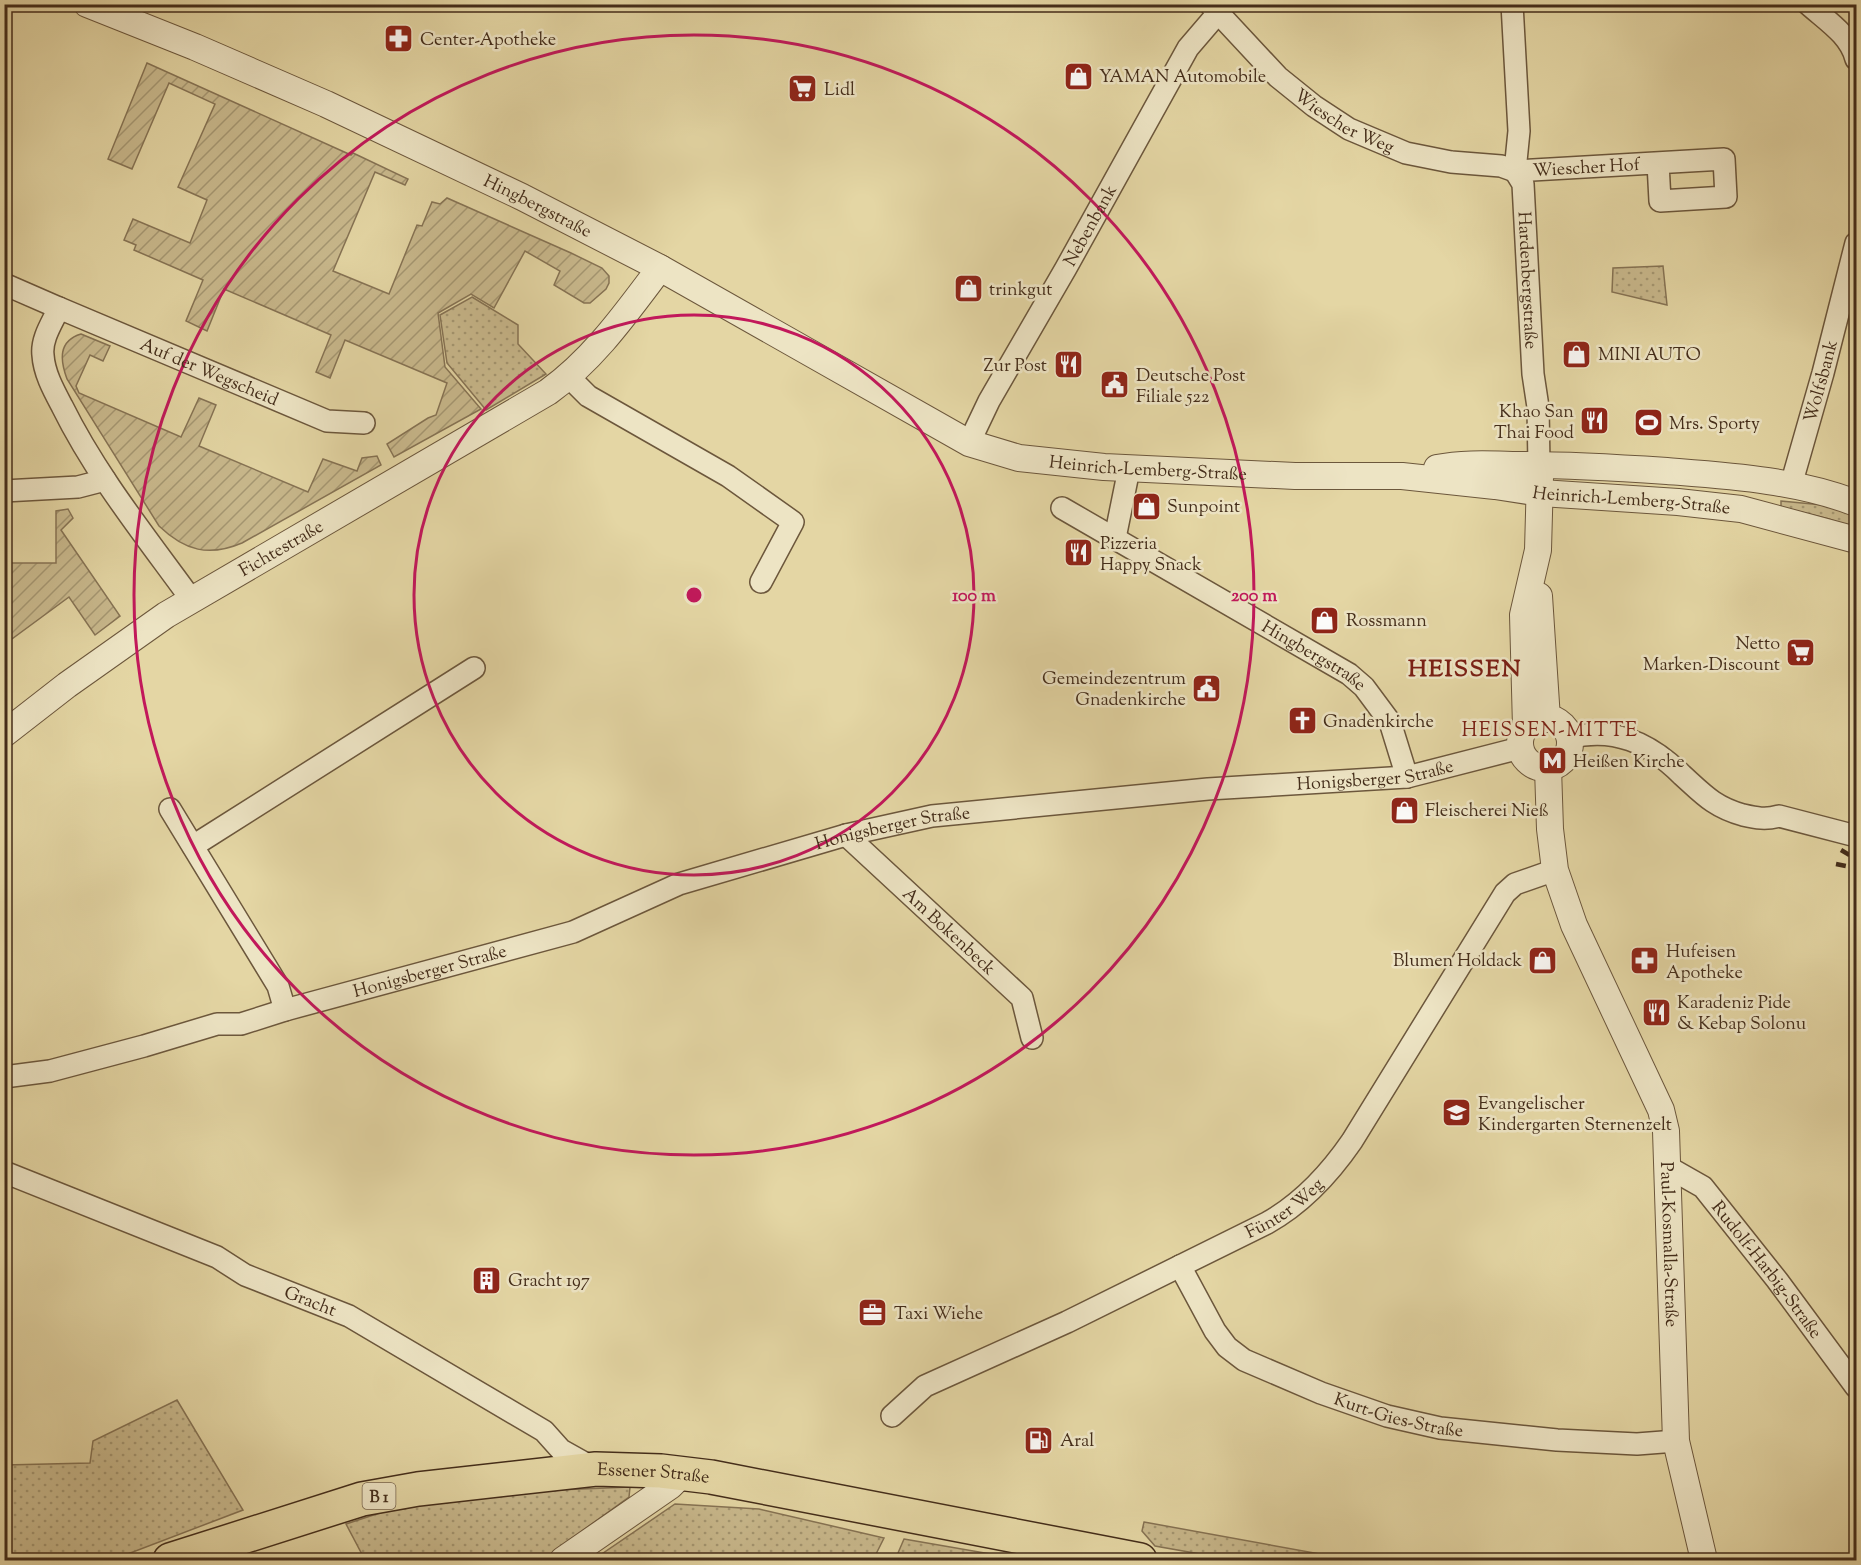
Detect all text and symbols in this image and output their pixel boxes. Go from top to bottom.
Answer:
pharmacy icon: Center-Apotheke [383,23,415,55]
place label: Center-Apotheke [420,28,556,54]
shop icon: YAMAN Automobile [1062,60,1094,92]
place label: YAMAN Automobile [1099,65,1266,91]
supermarket icon: Lidl [787,73,819,105]
place label: Lidl [824,78,855,104]
street label: Wiescher Weg [1287,84,1398,162]
street label: Wiescher Hof [1532,153,1641,185]
street label: Hingbergstraße [478,169,596,246]
street label: Nebenbank [1058,181,1125,272]
street label: Hardenbergstraße [1509,211,1543,350]
shop icon: trinkgut [952,273,984,305]
place label: trinkgut [989,278,1052,304]
street label: Auf der Wegscheid [136,333,282,414]
street label: Wolfsbank [1798,337,1846,426]
shop icon: MINI AUTO [1561,338,1593,370]
place label: MINI AUTO [1598,343,1701,369]
restaurant icon: Zur Post [1052,349,1084,381]
place label: Zur Post [983,354,1047,380]
place label: Deutsche Post Filiale 522 [1136,364,1245,411]
public building icon: Deutsche Post Filiale 522 [1099,369,1131,401]
place label: Khao San Thai Food [1494,400,1574,447]
restaurant icon: Khao San Thai Food [1579,405,1611,437]
sports icon: Mrs. Sporty [1632,407,1664,439]
place label: Mrs. Sporty [1669,412,1760,438]
street label: Heinrich-Lemberg-Straße [1048,450,1247,489]
street label: Heinrich-Lemberg-Straße [1530,481,1731,523]
shop icon: Sunpoint [1130,490,1162,522]
place label: Sunpoint [1167,495,1240,521]
street label: Fichtestraße [235,515,329,585]
place label: Pizzeria Happy Snack [1100,532,1202,579]
restaurant icon: Pizzeria Happy Snack [1063,537,1095,569]
text: 100 m [952,584,996,610]
text: 200 m [1231,584,1277,610]
centre of rings [684,585,704,605]
shop icon: Rossmann [1309,604,1341,636]
place label: Rossmann [1346,609,1427,635]
street label: Hingbergstraße [1256,615,1371,698]
place label: Netto Marken-Discount [1643,632,1780,679]
supermarket icon: Netto Marken-Discount [1785,637,1817,669]
district label: HEISSEN [1408,653,1522,687]
place label: Gemeindezentrum Gnadenkirche [1042,667,1186,714]
public building icon: Gemeindezentrum Gnadenkirche [1191,672,1223,704]
church icon: Gnadenkirche [1286,705,1318,737]
place label: Gnadenkirche [1323,710,1434,736]
district label: HEISSEN-MITTE [1461,717,1639,746]
metro station icon: Heißen Kirche [1536,745,1568,777]
place label: Heißen Kirche [1573,750,1685,776]
street label: Honigsberger Straße [1296,755,1457,799]
shop icon: Fleischerei Nieß [1388,794,1420,826]
place label: Fleischerei Nieß [1425,799,1548,825]
street label: Honigsberger Straße [812,801,971,858]
street label: Am Bokenbeck [896,882,1001,982]
street label: Honigsberger Straße [351,940,510,1006]
place label: Hufeisen Apotheke [1666,940,1743,987]
shop icon: Blumen Holdack [1527,944,1559,976]
pharmacy icon: Hufeisen Apotheke [1629,945,1661,977]
place label: Blumen Holdack [1393,949,1522,975]
place label: Karadeniz Pide & Kebap Solonu [1677,991,1806,1038]
restaurant icon: Karadeniz Pide & Kebap Solonu [1640,996,1672,1028]
place label: Evangelischer Kindergarten Sternenzelt [1478,1092,1672,1139]
school or university icon: Evangelischer Kindergarten Sternenzelt [1441,1097,1473,1129]
street label: Paul-Kosmalla-Straße [1652,1161,1683,1328]
street label: Fünter Weg [1241,1173,1331,1247]
street label: Rudolf-Harbig-Straße [1704,1196,1827,1345]
building icon: Gracht 197 [471,1264,503,1296]
place label: Gracht 197 [508,1269,590,1295]
street label: Gracht [280,1281,340,1325]
office icon: Taxi Wiehe [857,1297,889,1329]
place label: Taxi Wiehe [894,1302,983,1328]
street label: Kurt-Gies-Straße [1330,1387,1464,1445]
fuel station icon: Aral [1023,1424,1055,1456]
place label: Aral [1060,1429,1094,1455]
street label: Essener Straße [597,1458,711,1492]
road number: B 1 [362,1483,395,1509]

